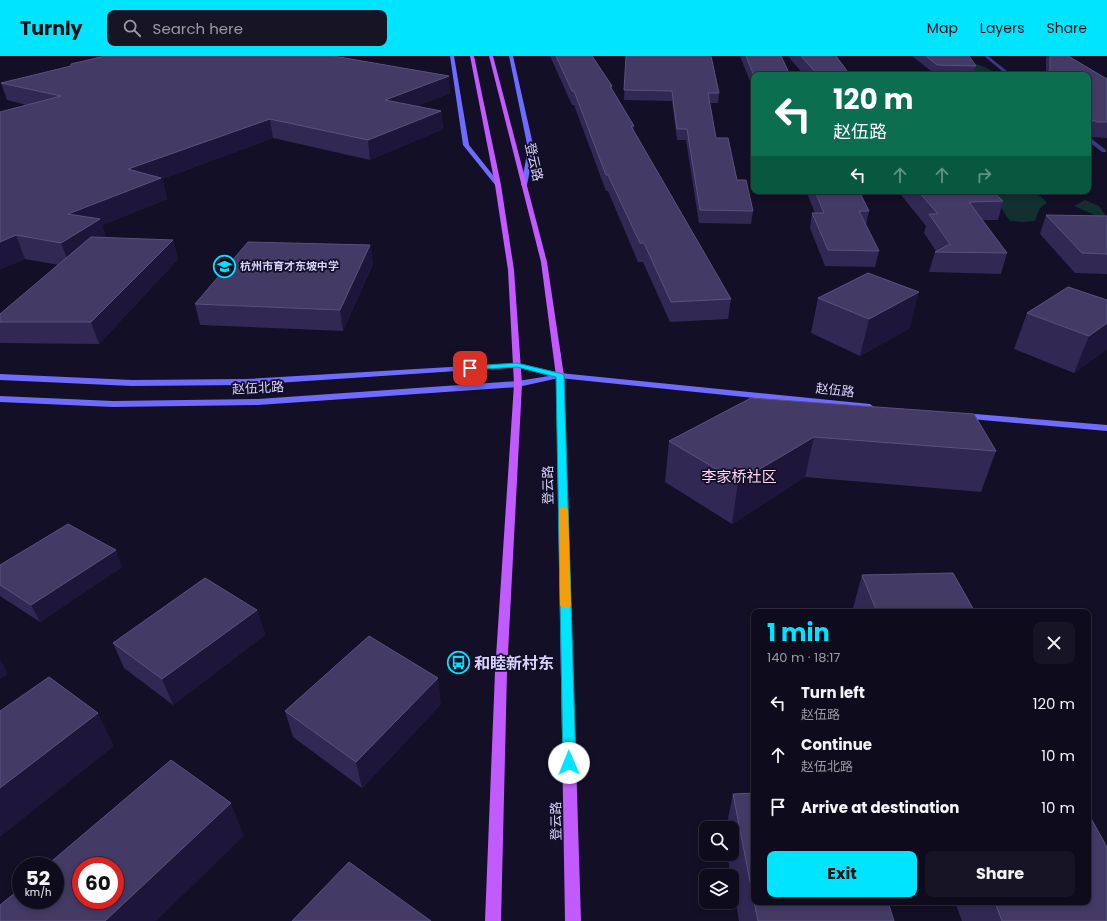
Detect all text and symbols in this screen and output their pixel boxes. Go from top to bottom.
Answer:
search box [107,10,387,46]
text: Turnly [20,15,83,42]
icon: search [121,17,143,39]
text: Search here [153,18,243,39]
text: Map [927,18,958,38]
text: Layers [980,18,1024,38]
text: Share [1046,18,1087,38]
text: 120 m [833,80,913,119]
icon: left [767,88,819,140]
text: 赵伍路 [833,119,887,144]
street label: 登云路 [520,141,548,183]
icon: left [847,164,869,186]
icon: ahead [889,164,911,186]
icon: ahead [931,164,953,186]
icon: right [973,164,995,186]
school or university icon: 杭州市育才东坡中学 [211,253,237,279]
place label: 杭州市育才东坡中学 [240,258,339,274]
pin [453,351,487,385]
icon: arrive [459,357,481,379]
street label: 赵伍北路 [232,377,284,399]
street label: 赵伍路 [815,379,855,401]
street label: 登云路 [538,465,558,505]
district label: 李家桥社区 [701,466,777,487]
text: 1 min [767,616,830,649]
button: close [1033,622,1075,664]
text: 140 m · 18:17 [767,648,840,667]
bus stop icon: 和睦新村东 [445,650,471,676]
place label: 和睦新村东 [474,652,554,675]
text: Turn left [801,682,865,703]
icon: left [767,692,789,714]
text: 120 m [1033,693,1075,714]
text: 赵伍路 [801,705,840,724]
text: Continue [801,734,872,755]
position arrow [548,742,590,784]
icon: ahead [767,744,789,766]
text: 10 m [1041,745,1075,766]
text: 赵伍北路 [801,757,853,776]
icon: arrive [767,796,789,818]
text: Arrive at destination [801,797,959,818]
text: 10 m [1041,797,1075,818]
street label: 登云路 [546,801,566,841]
map controls [699,821,739,909]
button: search [699,821,739,861]
button: Exit [767,851,917,897]
button: Share [925,851,1075,897]
speed limit sign: 60 [72,857,124,909]
text: 52 [26,864,50,892]
button: layers [699,869,739,909]
text: km/h [25,885,51,900]

